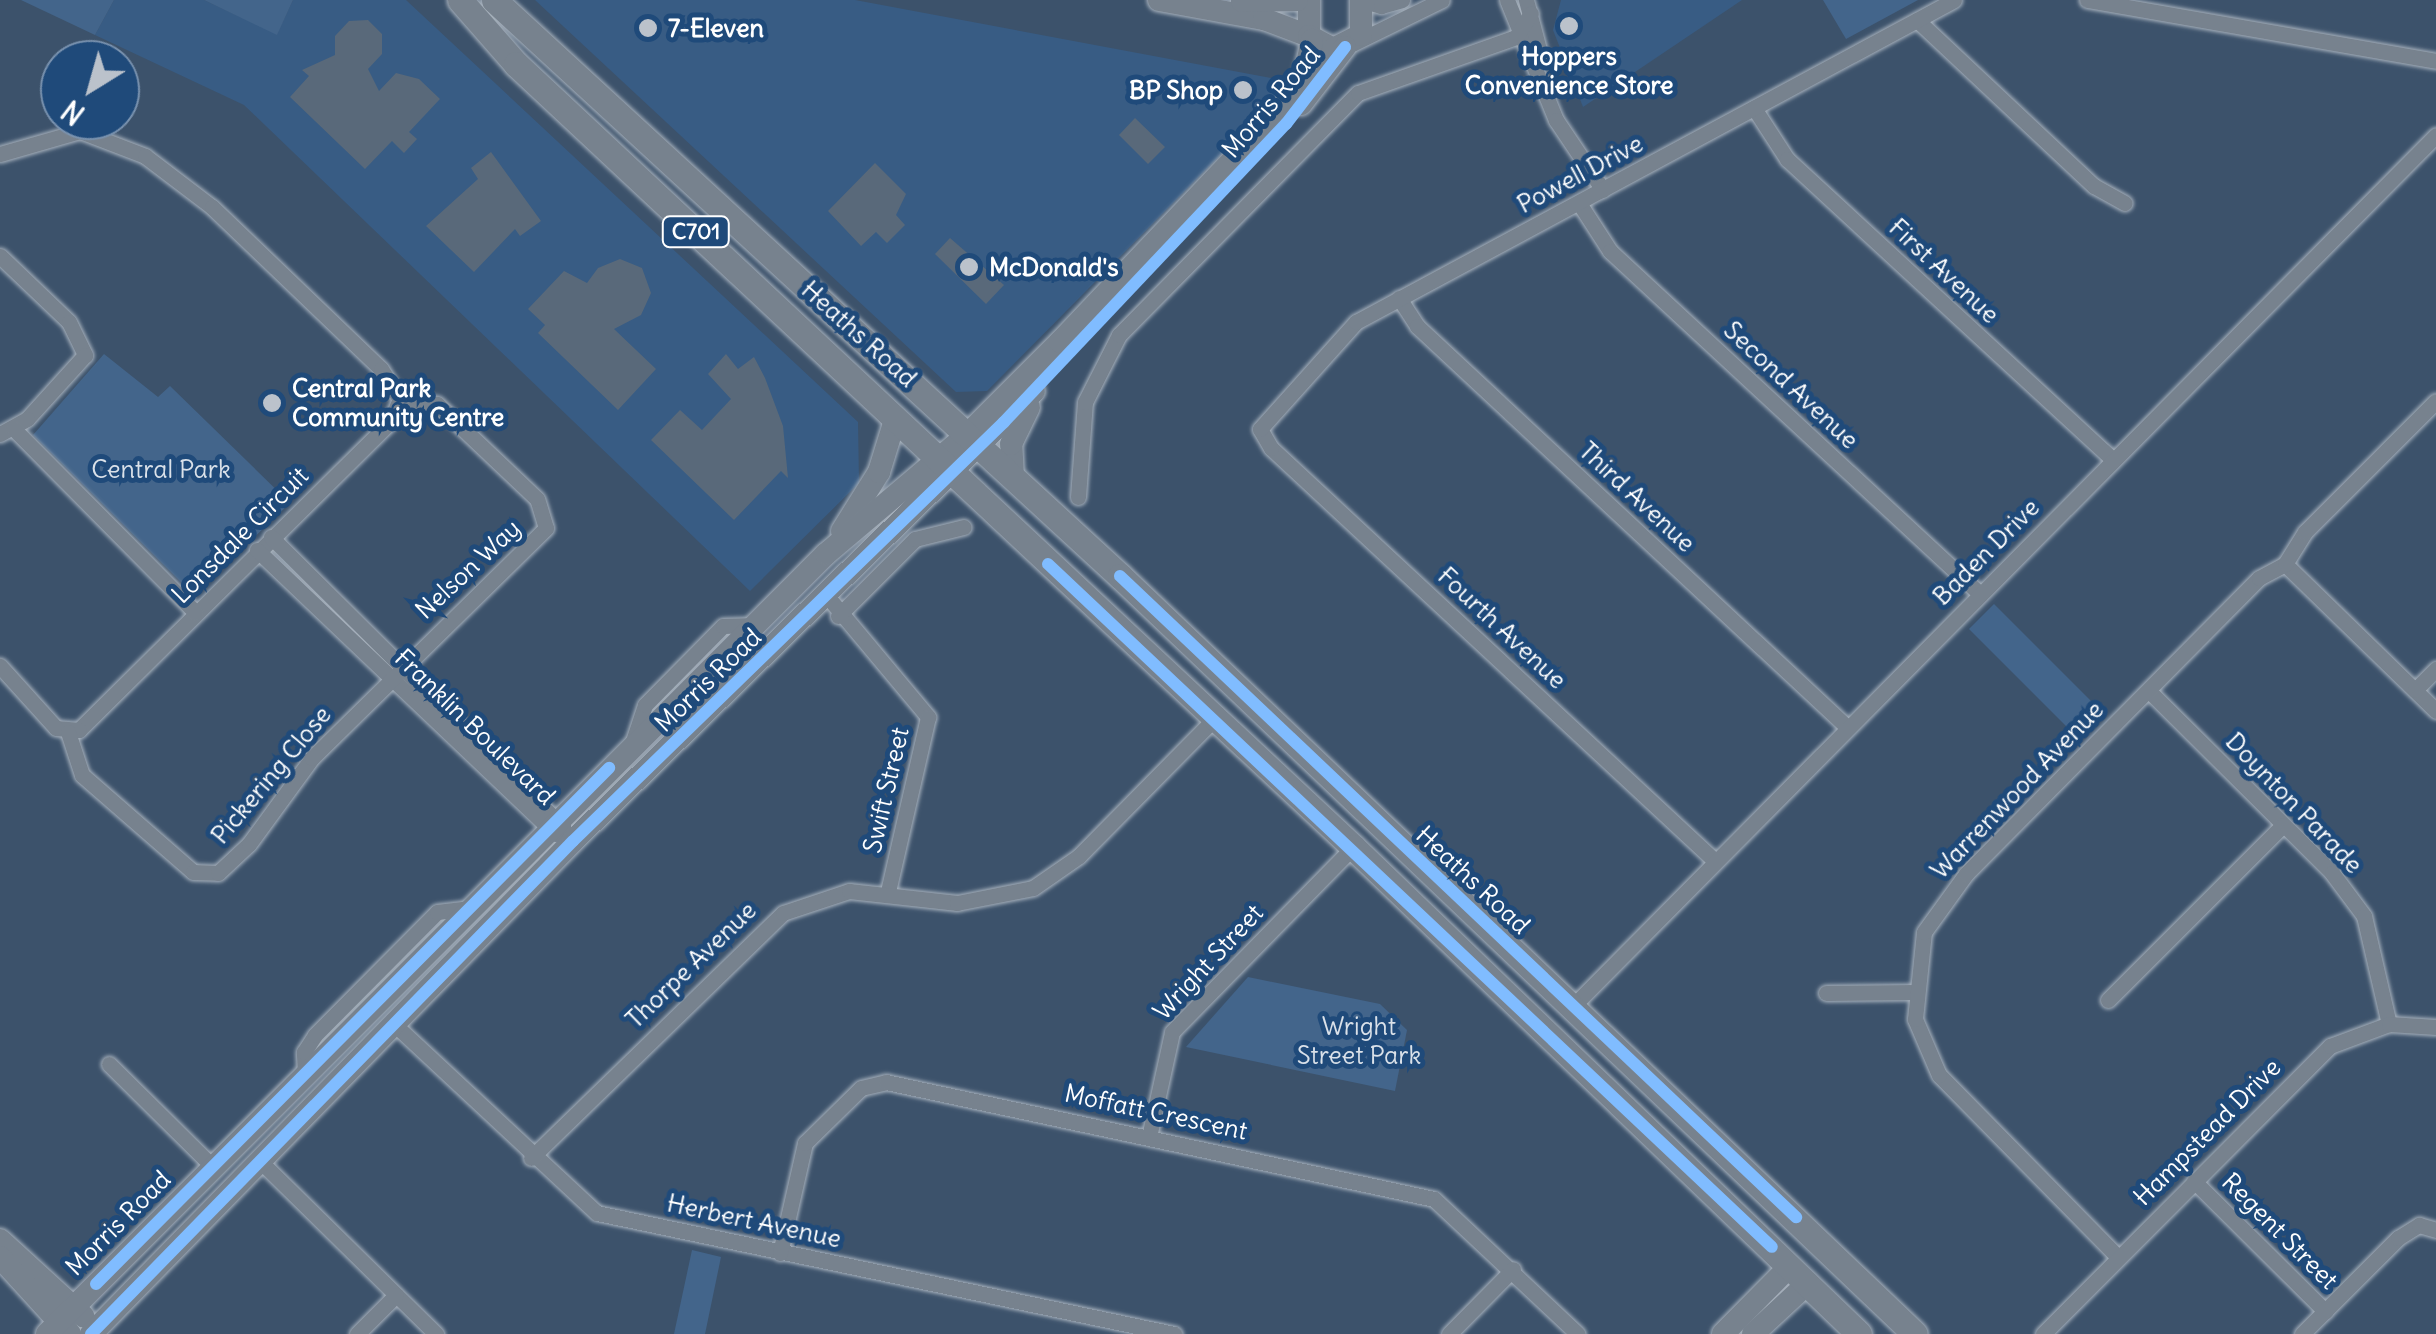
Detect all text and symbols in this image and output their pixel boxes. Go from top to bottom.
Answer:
place label: 7-Eleven [668,13,764,43]
marker: Hoppers Convenience Store [1558,15,1580,37]
marker: 7-Eleven [637,17,659,39]
north arrow [40,40,140,140]
street label: Morris Road [1216,40,1326,164]
place label: Hoppers Convenience Store [1465,42,1673,101]
place label: BP Shop [1129,75,1223,105]
marker: BP Shop [1232,79,1254,101]
text: N [55,92,92,133]
street label: Powell Drive [1512,128,1648,220]
street label: First Avenue [1883,212,2005,330]
road number: C701 [661,215,731,249]
place label: McDonald's [989,252,1118,282]
marker: McDonald's [958,256,980,278]
street label: Heaths Road [795,275,923,393]
street label: Second Avenue [1718,315,1864,455]
place label: Central Park Community Centre [292,374,504,433]
marker: Central Park Community Centre [261,392,283,414]
street label: Third Avenue [1573,436,1701,558]
park label: Central Park [91,454,231,484]
street label: Lonsdale Circuit [166,461,314,609]
street label: Baden Drive [1927,493,2045,611]
street label: Nelson Way [409,513,527,625]
street label: Fourth Avenue [1432,561,1572,695]
street label: Morris Road [649,622,767,738]
street label: Franklin Boulevard [389,643,561,811]
street label: Warrenwood Avenue [1924,695,2110,885]
street label: Pickering Close [205,700,337,850]
street label: Swift Street [857,724,915,856]
street label: Doynton Parade [2219,726,2369,880]
street label: Heaths Road [1410,820,1536,940]
street label: Thorpe Avenue [620,895,762,1035]
street label: Wright Street [1147,898,1269,1026]
park label: Wright Street Park [1297,1012,1421,1071]
street label: Hampstead Drive [2127,1052,2287,1212]
street label: Moffatt Crescent [1062,1078,1250,1146]
street label: Morris Road [59,1164,177,1282]
street label: Regent Street [2216,1167,2344,1295]
street label: Herbert Avenue [664,1188,844,1254]

